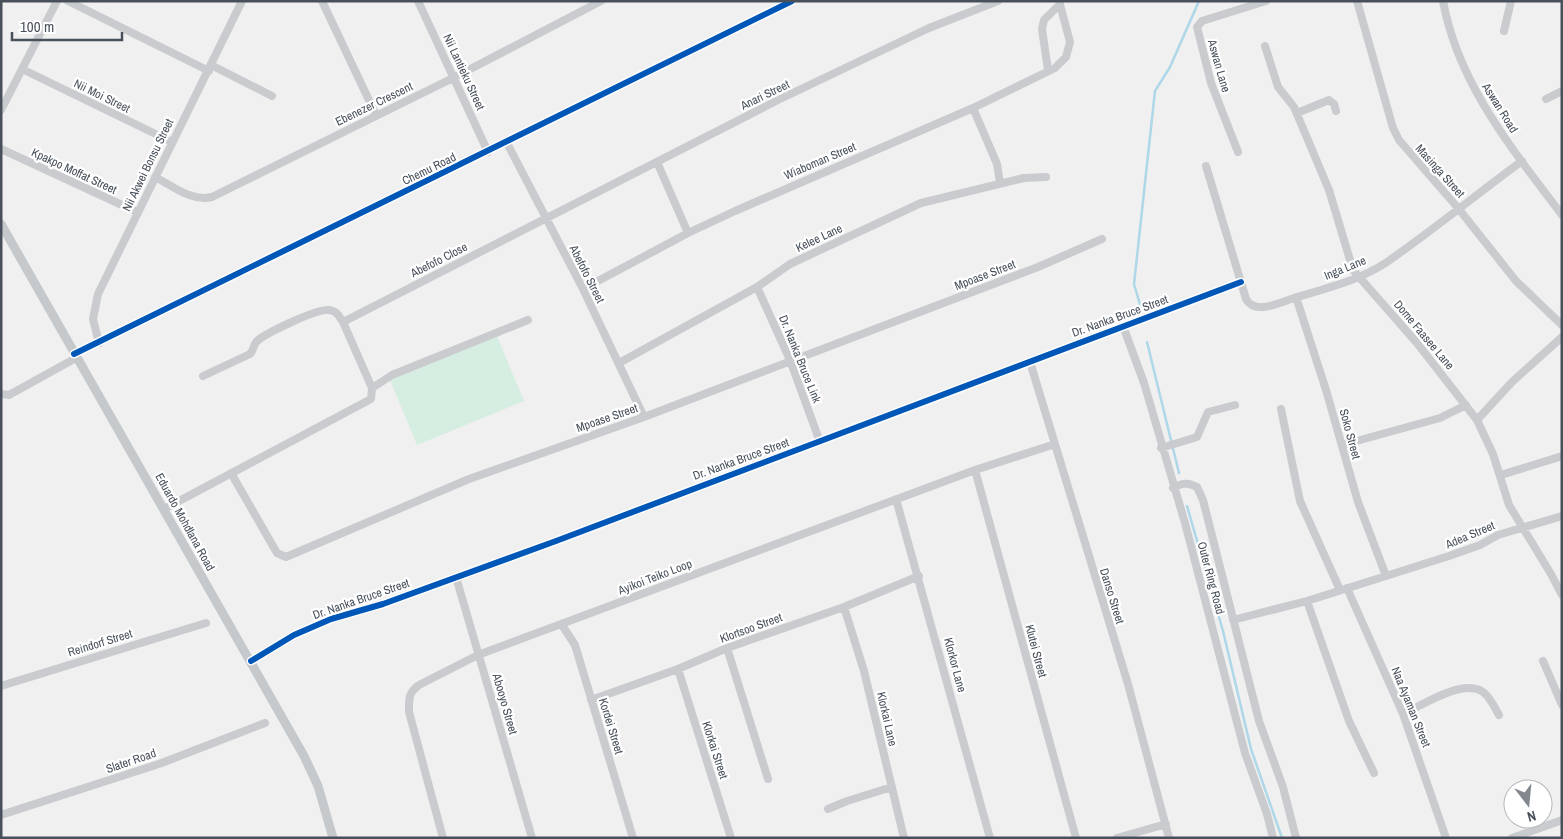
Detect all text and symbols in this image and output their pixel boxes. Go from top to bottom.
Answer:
scale bar [12,10,122,42]
text: 100 m [20,16,54,37]
street label: Nii Lantieku Street [439,31,489,113]
street label: Aswan Lane [1204,37,1234,94]
street label: Nii Moi Street [71,76,133,117]
street label: Anari Street [737,76,792,114]
street label: Ebenezer Crescent [333,78,416,130]
street label: Aswan Road [1478,79,1522,136]
street label: Nii Akwei Bonsu Street [119,116,177,214]
street label: Wiaboman Street [782,139,859,183]
street label: Masinga Street [1412,141,1468,201]
street label: Kpakpo Moffat Street [29,144,119,198]
street label: Chemu Road [399,149,459,189]
street label: Kelee Lane [793,220,845,256]
street label: Abefofo Close [407,239,470,282]
street label: Abefofo Street [565,241,609,306]
street label: Inga Lane [1322,252,1368,284]
street label: Mpoase Street [952,256,1018,294]
street label: Dr. Nanka Bruce Street [1070,291,1171,341]
street label: Dome Faasee Lane [1390,297,1458,373]
street label: Dr. Nanka Bruce Link [775,313,825,405]
street label: Mpoase Street [574,400,640,436]
street label: Soko Street [1336,407,1364,461]
street label: Dr. Nanka Bruce Street [691,434,792,484]
street label: Eduardo Mohdlana Road [151,470,219,574]
street label: Adea Street [1442,517,1497,553]
street label: Outer Ring Road [1194,540,1228,616]
street label: Ayikoi Teiko Loop [615,556,694,599]
street label: Danso Street [1096,566,1128,626]
street label: Dr. Nanka Bruce Street [311,575,412,623]
street label: Klortsoo Street [718,609,785,647]
street label: Klutei Street [1021,623,1051,679]
street label: Reindorf Street [66,626,134,660]
street label: Klorkor Lane [940,636,970,694]
street label: Naa Ayaman Street [1388,665,1434,750]
street label: Abooyo Street [488,671,521,736]
street label: Klorkai Lane [873,690,901,748]
street label: Kordei Street [595,696,627,756]
street label: Klorkai Street [698,719,732,781]
street label: Slater Road [104,745,158,777]
north arrow [1503,779,1553,829]
text: N [1525,807,1538,826]

